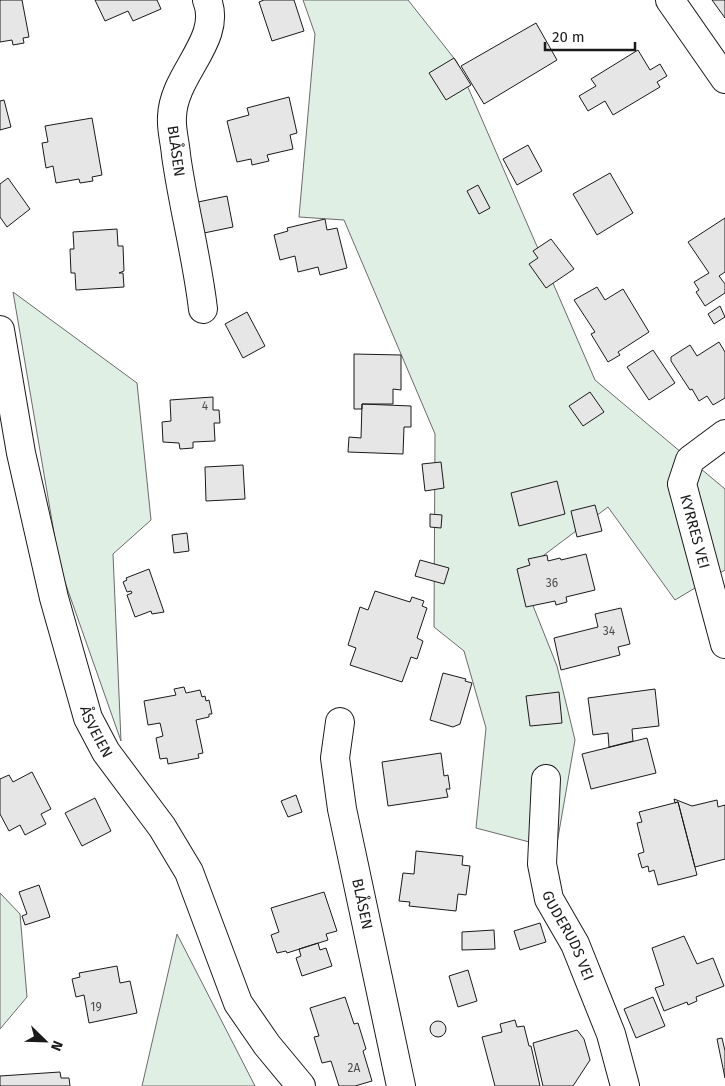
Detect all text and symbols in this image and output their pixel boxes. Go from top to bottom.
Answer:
scale bar [545,20,635,52]
text: 20 m [552,28,585,46]
street label: BLÅSEN [163,124,189,178]
house number: 4 [202,399,209,413]
street label: KYRRES VEI [676,492,713,571]
house number: 36 [546,576,558,590]
house number: 34 [603,624,616,638]
street label: ÅSVEIEN [76,704,116,761]
street label: BLÅSEN [348,877,376,931]
street label: GUDERUDS VEI [539,889,598,983]
house number: 19 [90,1000,102,1014]
north arrow [20,1016,70,1066]
text: N [47,1038,66,1053]
house number: 2A [348,1061,361,1075]

